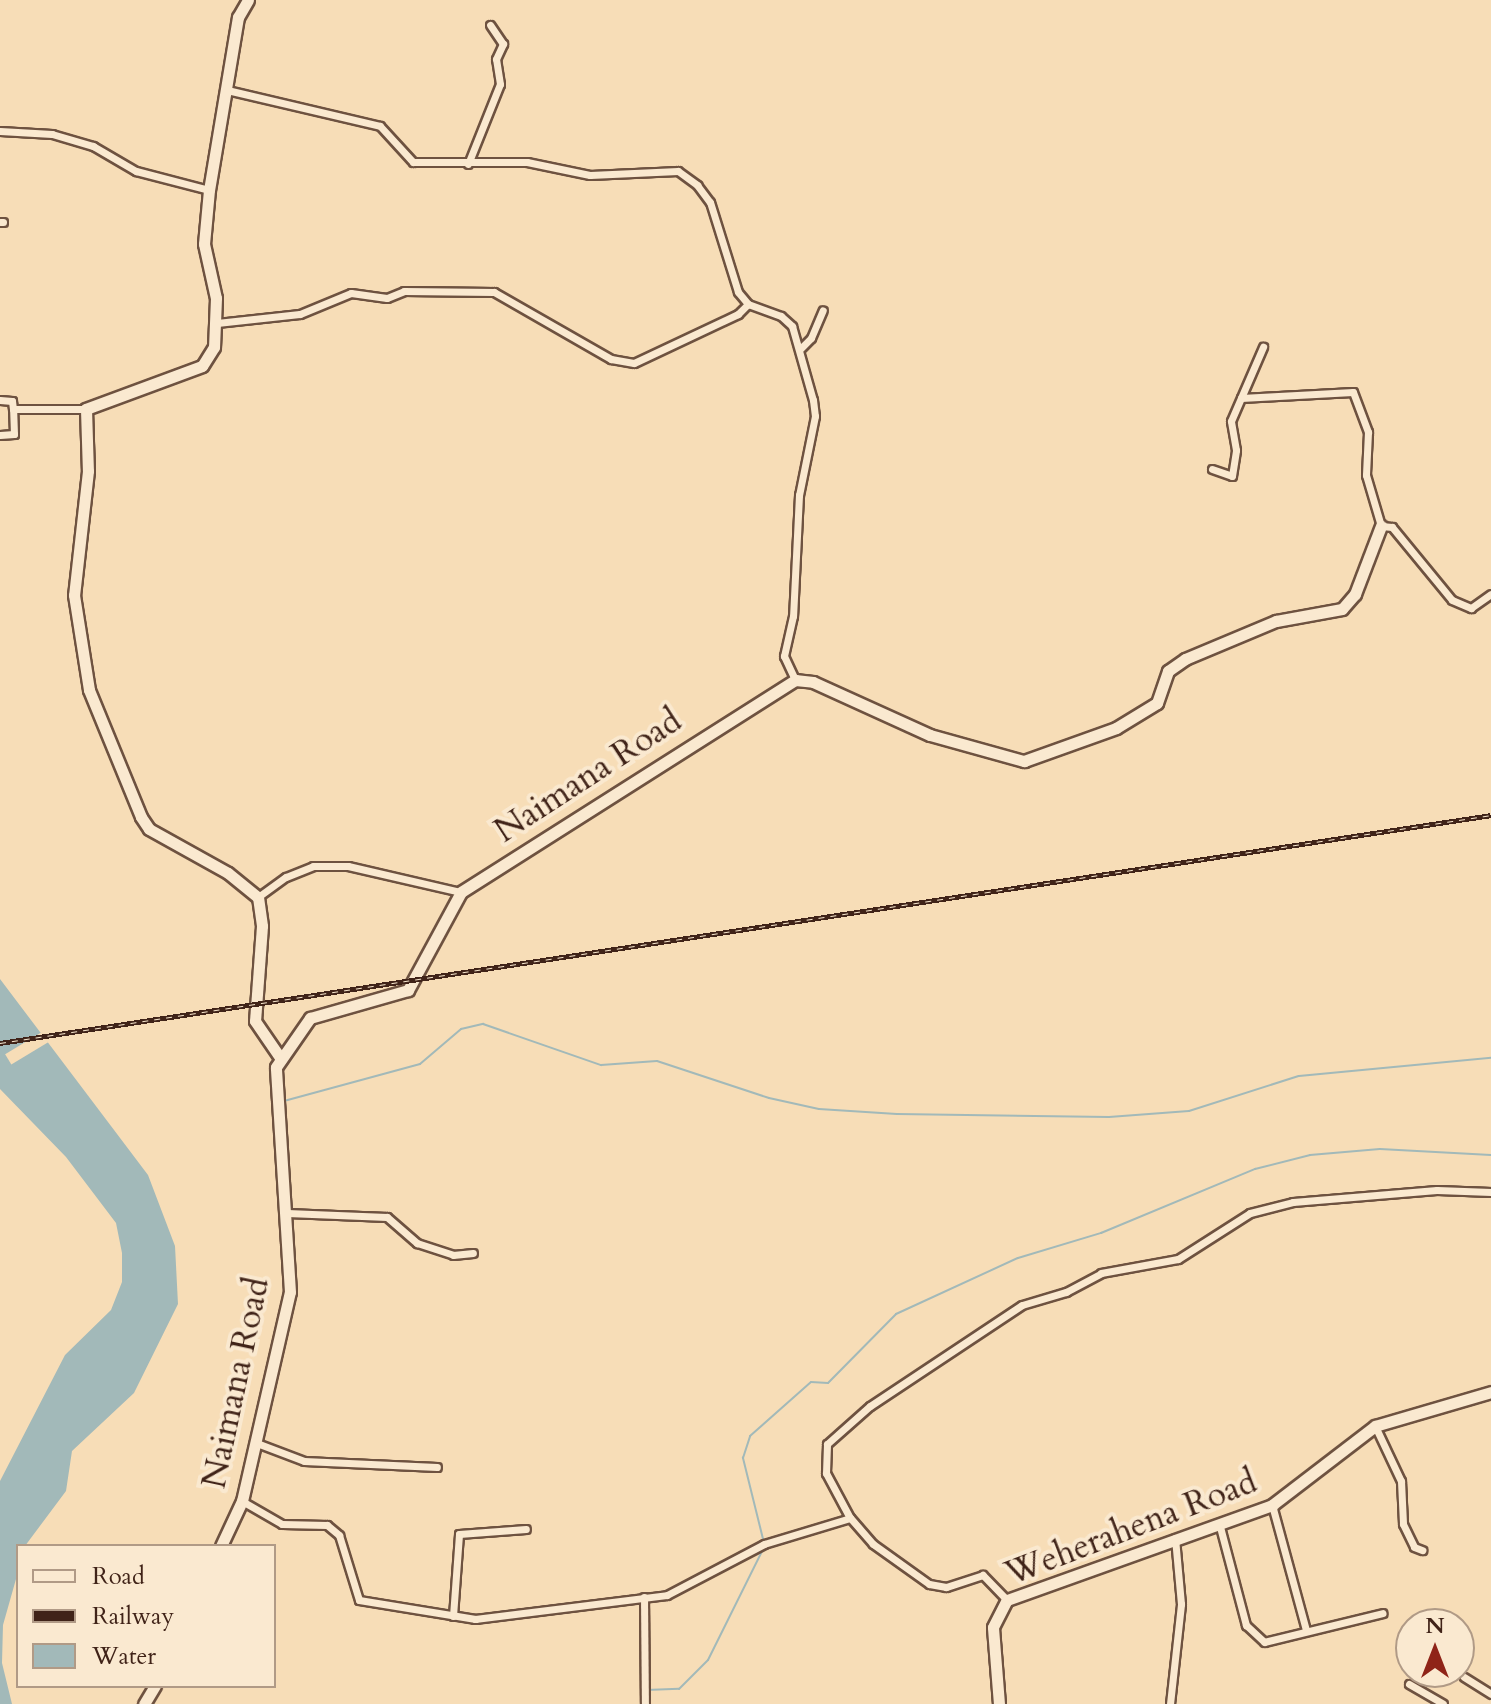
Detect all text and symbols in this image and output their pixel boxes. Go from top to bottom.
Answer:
street label: Naimana Road [487,700,689,852]
street label: Naimana Road [194,1274,278,1492]
street label: Weherahena Road [999,1461,1263,1595]
legend [16,1544,276,1688]
text: Road [92,1560,145,1593]
text: Railway [92,1600,174,1633]
north arrow [1395,1608,1475,1688]
text: N [1425,1611,1445,1641]
text: Water [92,1640,156,1673]

